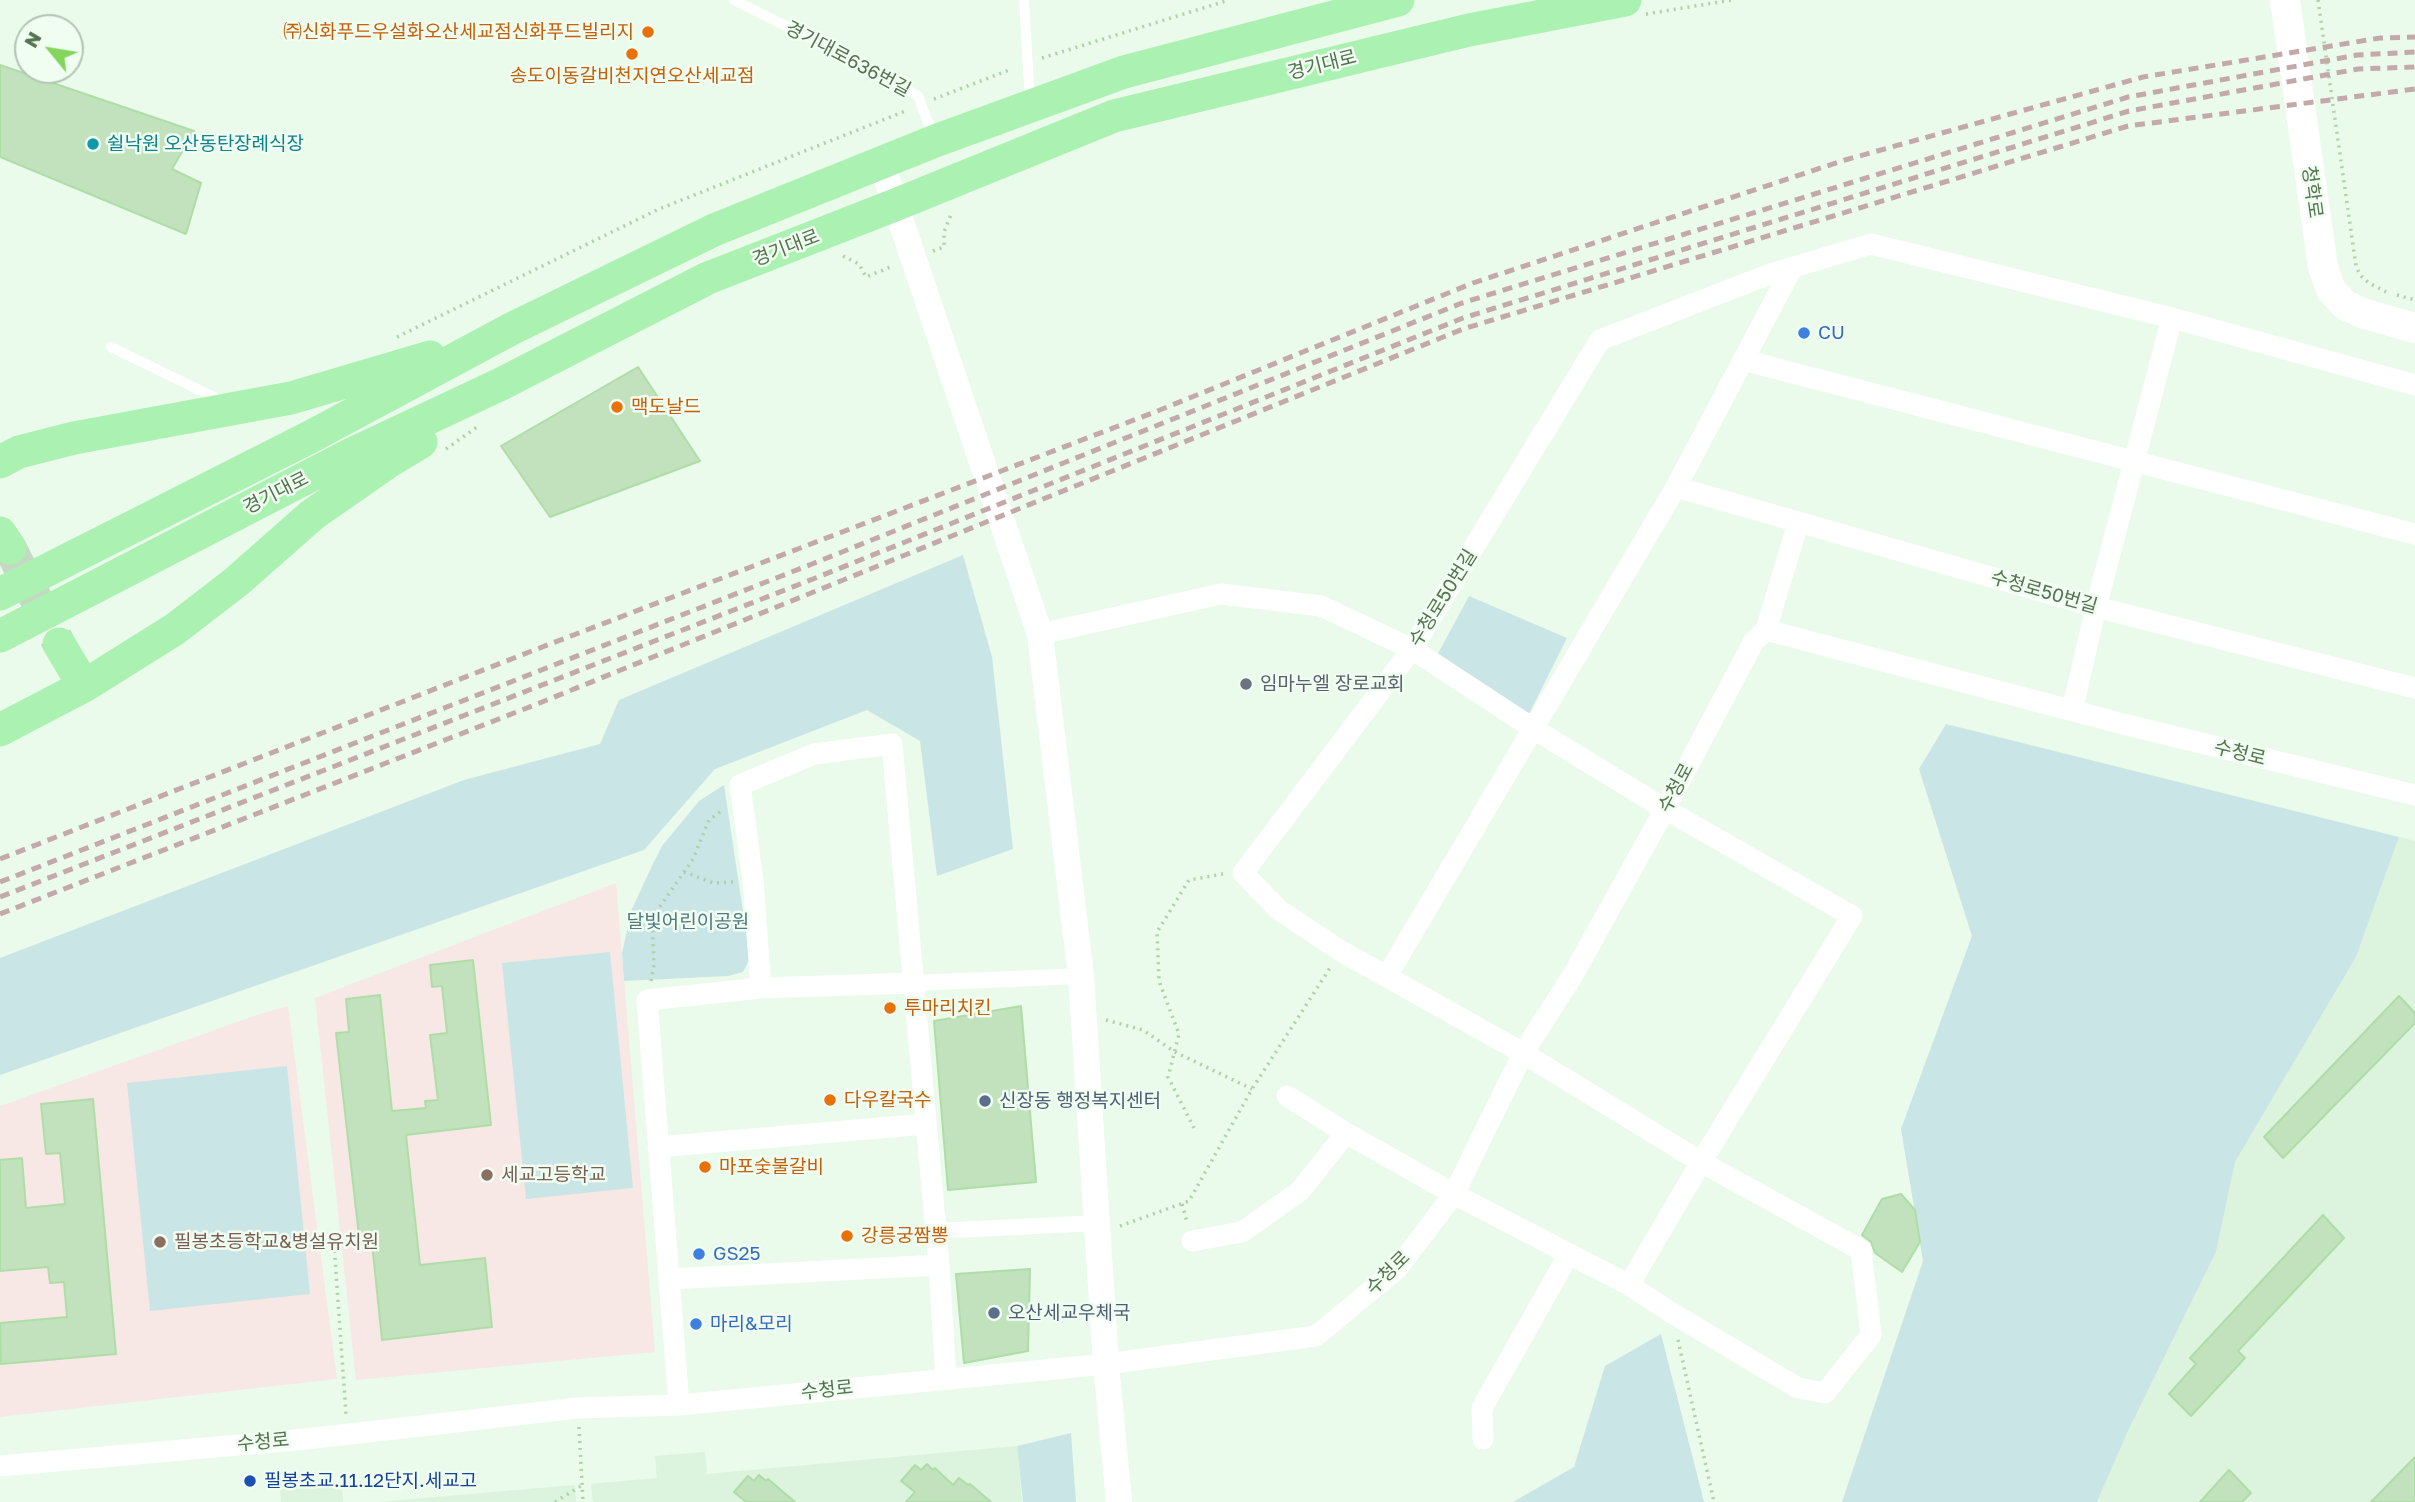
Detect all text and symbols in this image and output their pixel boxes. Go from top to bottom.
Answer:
north arrow [14,14,84,84]
street label: 경기대로636번길 [781,16,915,102]
place label: ㈜신화푸드우설화오산세교점신화푸드빌리지 [283,21,634,43]
marker: ㈜신화푸드우설화오산세교점신화푸드빌리지 [640,24,656,40]
text: N [19,27,46,51]
street label: 경기대로 [1285,45,1359,85]
marker: 송도이동갈비천지연오산세교점 [624,46,640,62]
place label: 송도이동갈비천지연오산세교점 [510,65,754,87]
place label: 쉴낙원 오산동탄장례식장 [107,133,304,155]
marker: 쉴낙원 오산동탄장례식장 [85,136,101,152]
street label: 청학로 [2297,164,2327,220]
street label: 경기대로 [749,225,823,271]
place label: CU [1818,322,1845,344]
marker: CU [1796,325,1812,341]
place label: 맥도날드 [631,396,701,418]
marker: 맥도날드 [609,399,625,415]
street label: 경기대로 [240,467,312,519]
street label: 수청로50번길 [1404,545,1482,651]
street label: 수청로50번길 [1988,566,2100,618]
place label: 임마누엘 장로교회 [1260,673,1405,695]
marker: 임마누엘 장로교회 [1238,676,1254,692]
street label: 수청로 [2212,736,2268,770]
street label: 수청로 [1654,759,1698,817]
park label: 달빛어린이공원 [627,911,749,933]
place label: 투마리치킨 [904,997,991,1019]
marker: 투마리치킨 [882,1000,898,1016]
place label: 다우칼국수 [844,1089,931,1111]
place label: 신장동 행정복지센터 [999,1090,1161,1112]
marker: 다우칼국수 [822,1092,838,1108]
marker: 신장동 행정복지센터 [977,1093,993,1109]
place label: 마포숯불갈비 [719,1156,824,1178]
marker: 마포숯불갈비 [697,1159,713,1175]
place label: 세교고등학교 [501,1164,606,1186]
marker: 세교고등학교 [479,1167,495,1183]
place label: 강릉궁짬뽕 [861,1225,948,1247]
marker: 강릉궁짬뽕 [839,1228,855,1244]
place label: 필봉초등학교&병설유치원 [174,1231,379,1253]
marker: 필봉초등학교&병설유치원 [152,1234,168,1250]
place label: GS25 [713,1243,761,1265]
marker: GS25 [691,1246,707,1262]
street label: 수청로 [1361,1246,1415,1300]
place label: 오산세교우체국 [1008,1302,1130,1324]
marker: 오산세교우체국 [986,1305,1002,1321]
place label: 마리&모리 [710,1313,793,1335]
marker: 마리&모리 [688,1316,704,1332]
street label: 수청로 [800,1376,854,1404]
street label: 수청로 [236,1428,290,1456]
place label: 필봉초교.11.12단지.세교고 [264,1470,477,1492]
marker: 필봉초교.11.12단지.세교고 [242,1473,258,1489]

